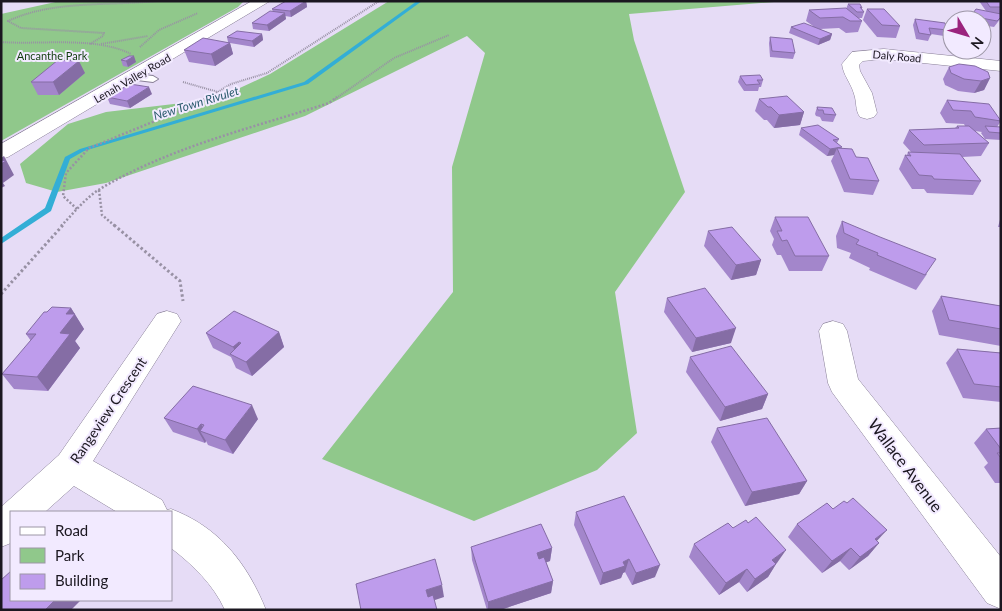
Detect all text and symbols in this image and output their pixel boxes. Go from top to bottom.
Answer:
north arrow [942,10,992,60]
text: N [968,34,988,53]
street label: Daly Road [872,47,922,65]
park label: Ancanthe Park [17,49,88,62]
street label: Lenah Valley Road [91,51,173,105]
water label: New Town Rivulet [151,83,241,123]
street label: Rangeview Crescent [66,354,150,466]
street label: Wallace Avenue [865,415,947,515]
legend [10,511,172,601]
text: Road [55,521,88,539]
text: Park [55,546,85,564]
text: Building [55,571,108,589]

